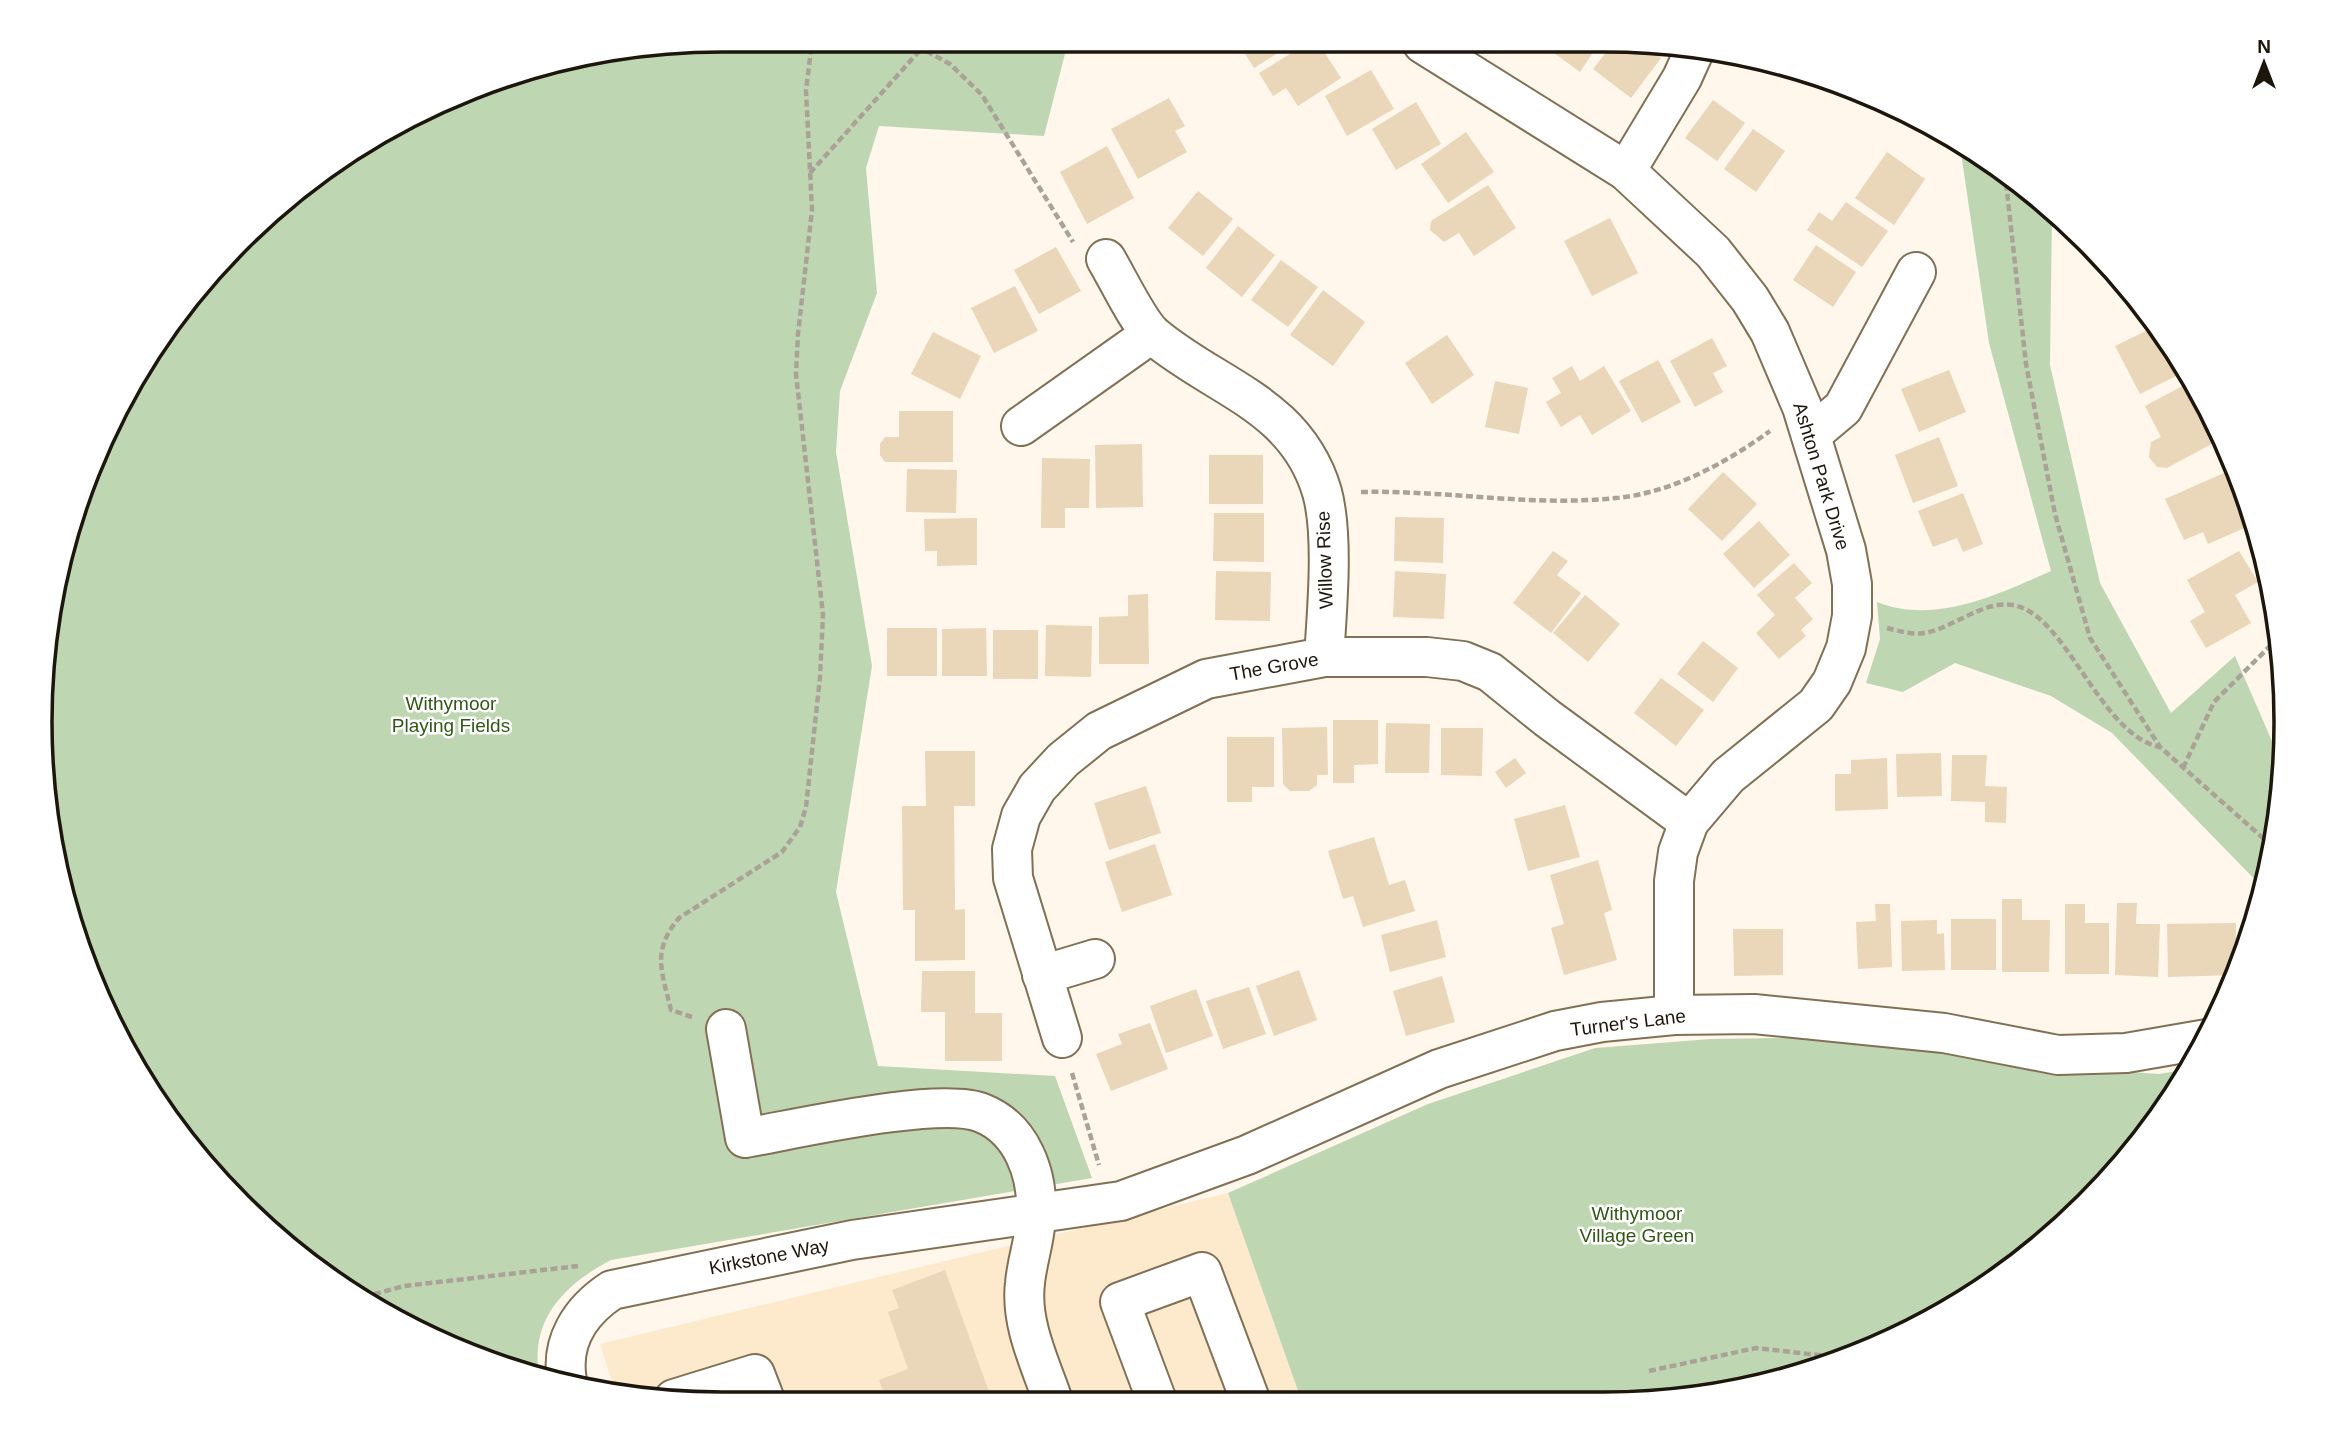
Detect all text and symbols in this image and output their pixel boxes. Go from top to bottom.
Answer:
north arrow [2229,28,2299,98]
text: N [2257,36,2271,57]
street label: Ashton Park Drive [1789,400,1854,552]
street label: Willow Rise [1312,511,1337,609]
street label: The Grove [1228,648,1320,685]
park label: Withymoor Playing Fields [392,693,510,736]
street label: Turner's Lane [1569,1005,1687,1040]
park label: Withymoor Village Green [1580,1203,1694,1246]
street label: Kirkstone Way [707,1234,831,1278]

